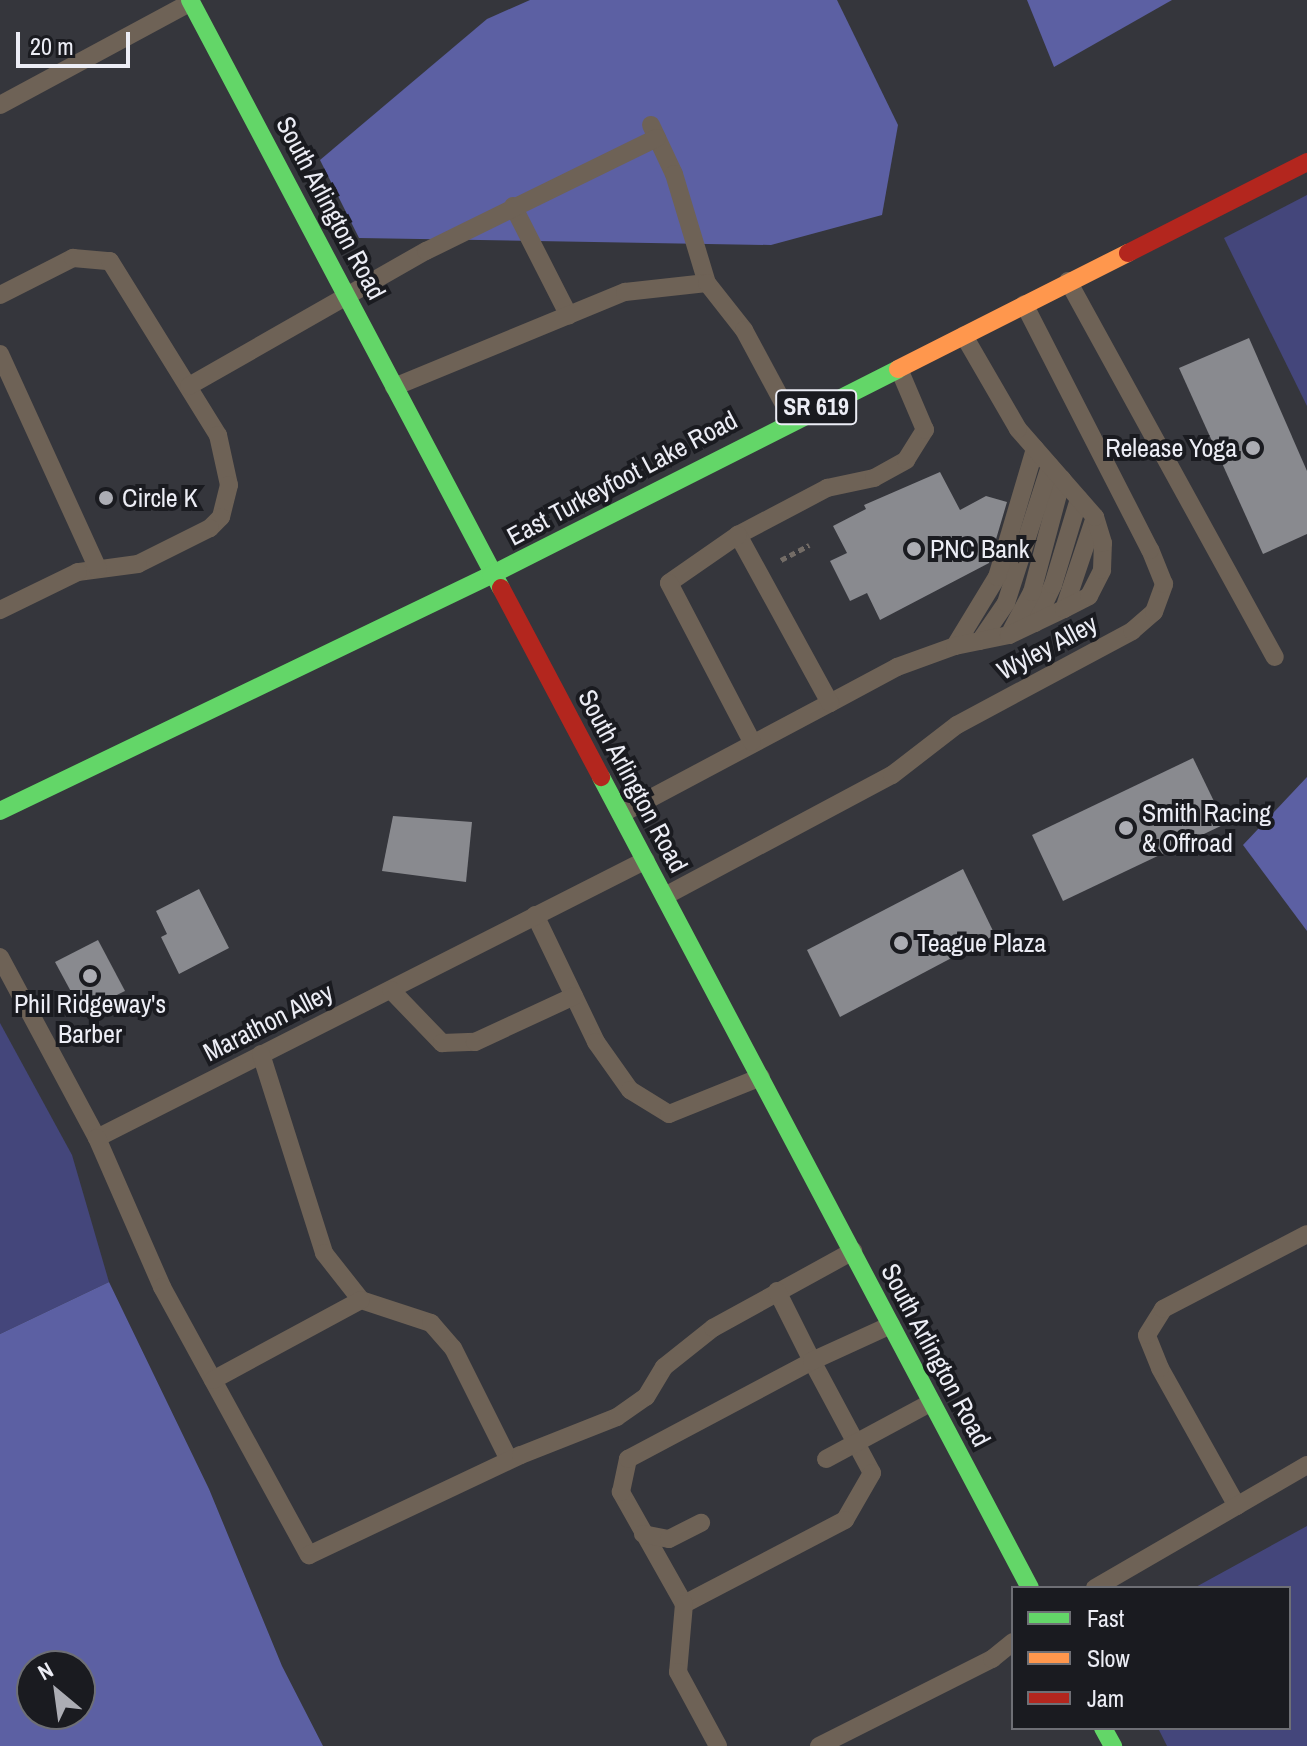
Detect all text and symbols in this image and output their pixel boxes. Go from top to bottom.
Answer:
scale bar [20,16,134,66]
text: 20 m [30,30,74,62]
street label: South Arlington Road [269,111,393,305]
road number: SR 619 [774,387,858,427]
street label: East Turkeyfoot Lake Road [501,404,743,552]
place label: Release Yoga [1105,432,1237,464]
marker: Release Yoga [1244,439,1262,457]
place label: Circle K [122,482,198,514]
marker: Circle K [97,489,115,507]
place label: PNC Bank [930,533,1030,565]
marker: PNC Bank [905,540,923,558]
street label: Wyley Alley [991,607,1103,687]
street label: South Arlington Road [571,684,695,878]
place label: Smith Racing & Offroad [1142,797,1271,858]
marker: Smith Racing & Offroad [1117,819,1135,837]
place label: Teague Plaza [917,927,1046,959]
marker: Teague Plaza [892,934,910,952]
marker: Phil Ridgeway's Barber [81,967,99,985]
street label: Marathon Alley [198,976,338,1068]
place label: Phil Ridgeway's Barber [14,988,166,1050]
street label: South Arlington Road [874,1258,998,1452]
legend [1011,1586,1291,1730]
text: Fast [1087,1602,1124,1634]
text: Slow [1087,1642,1130,1674]
north arrow [16,1650,96,1730]
text: N [32,1654,58,1687]
text: Jam [1087,1682,1124,1714]

